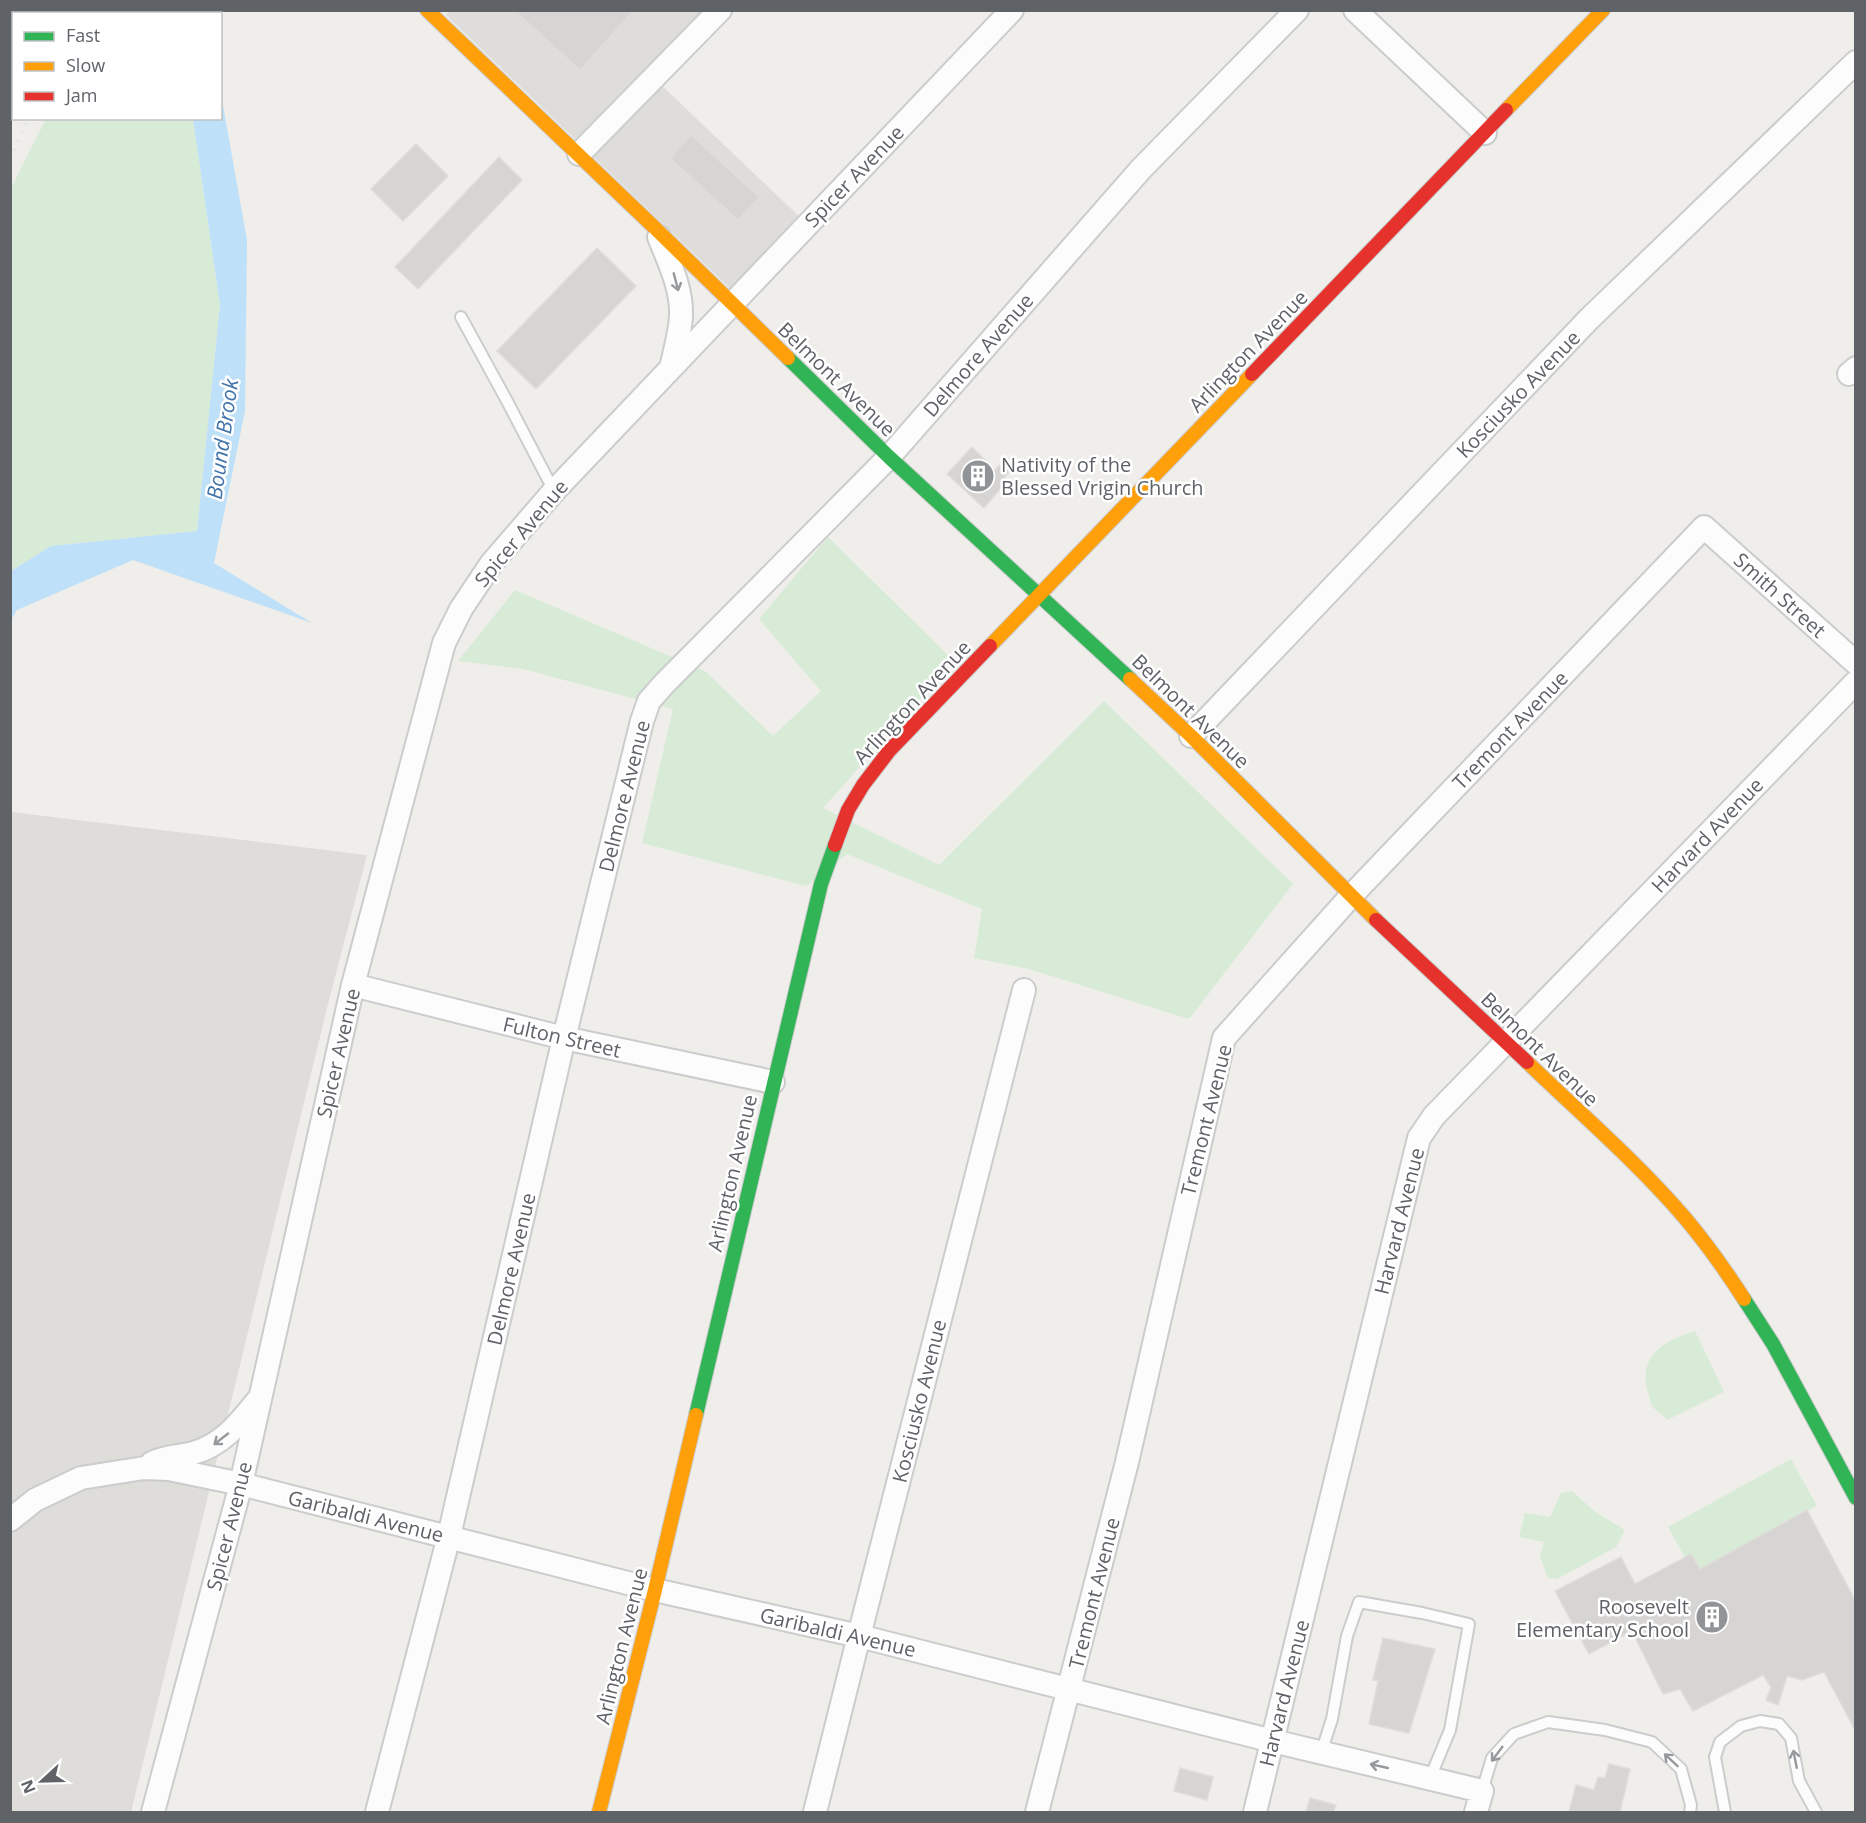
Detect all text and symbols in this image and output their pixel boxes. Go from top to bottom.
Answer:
legend [12,12,222,120]
text: Fast [66,23,100,47]
text: Slow [66,53,105,77]
text: Jam [64,83,98,107]
street label: Spicer Avenue [798,119,910,233]
one-way arrow [671,272,682,291]
street label: Arlington Avenue [1183,284,1313,418]
street label: Delmore Avenue [917,287,1039,423]
street label: Belmont Avenue [772,316,902,442]
street label: Kosciusko Avenue [1450,324,1586,464]
water label: Bound Brook [200,376,244,501]
place label: Nativity of the Blessed Vrigin Church [1001,451,1204,501]
building icon: Nativity of the Blessed Vrigin Church [960,458,996,494]
street label: Spicer Avenue [468,474,574,592]
street label: Smith Street [1728,546,1832,644]
street label: Arlington Avenue [847,634,977,770]
street label: Belmont Avenue [1126,648,1256,774]
street label: Tremont Avenue [1446,665,1574,795]
street label: Delmore Avenue [592,717,656,875]
street label: Harvard Avenue [1645,772,1769,898]
street label: Spicer Avenue [310,986,366,1120]
street label: Belmont Avenue [1475,986,1605,1112]
street label: Fulton Street [500,1010,624,1064]
street label: Tremont Avenue [1174,1041,1238,1199]
street label: Arlington Avenue [701,1092,763,1254]
street label: Harvard Avenue [1368,1145,1430,1297]
street label: Delmore Avenue [480,1190,542,1348]
street label: Kosciusko Avenue [886,1316,952,1486]
one-way arrow [214,1432,230,1445]
street label: Spicer Avenue [200,1459,258,1593]
street label: Garibaldi Avenue [285,1484,447,1548]
street label: Tremont Avenue [1062,1514,1126,1672]
street label: Arlington Avenue [589,1565,653,1727]
place label: Roosevelt Elementary School [1516,1593,1689,1643]
building icon: Roosevelt Elementary School [1694,1599,1730,1635]
street label: Garibaldi Avenue [757,1601,919,1663]
street label: Harvard Avenue [1253,1617,1315,1769]
one-way arrow [1490,1746,1503,1762]
one-way arrow [1789,1749,1800,1769]
north arrow [12,1751,72,1811]
one-way arrow [1664,1753,1679,1767]
one-way arrow [1369,1760,1389,1771]
text: N [15,1776,41,1797]

